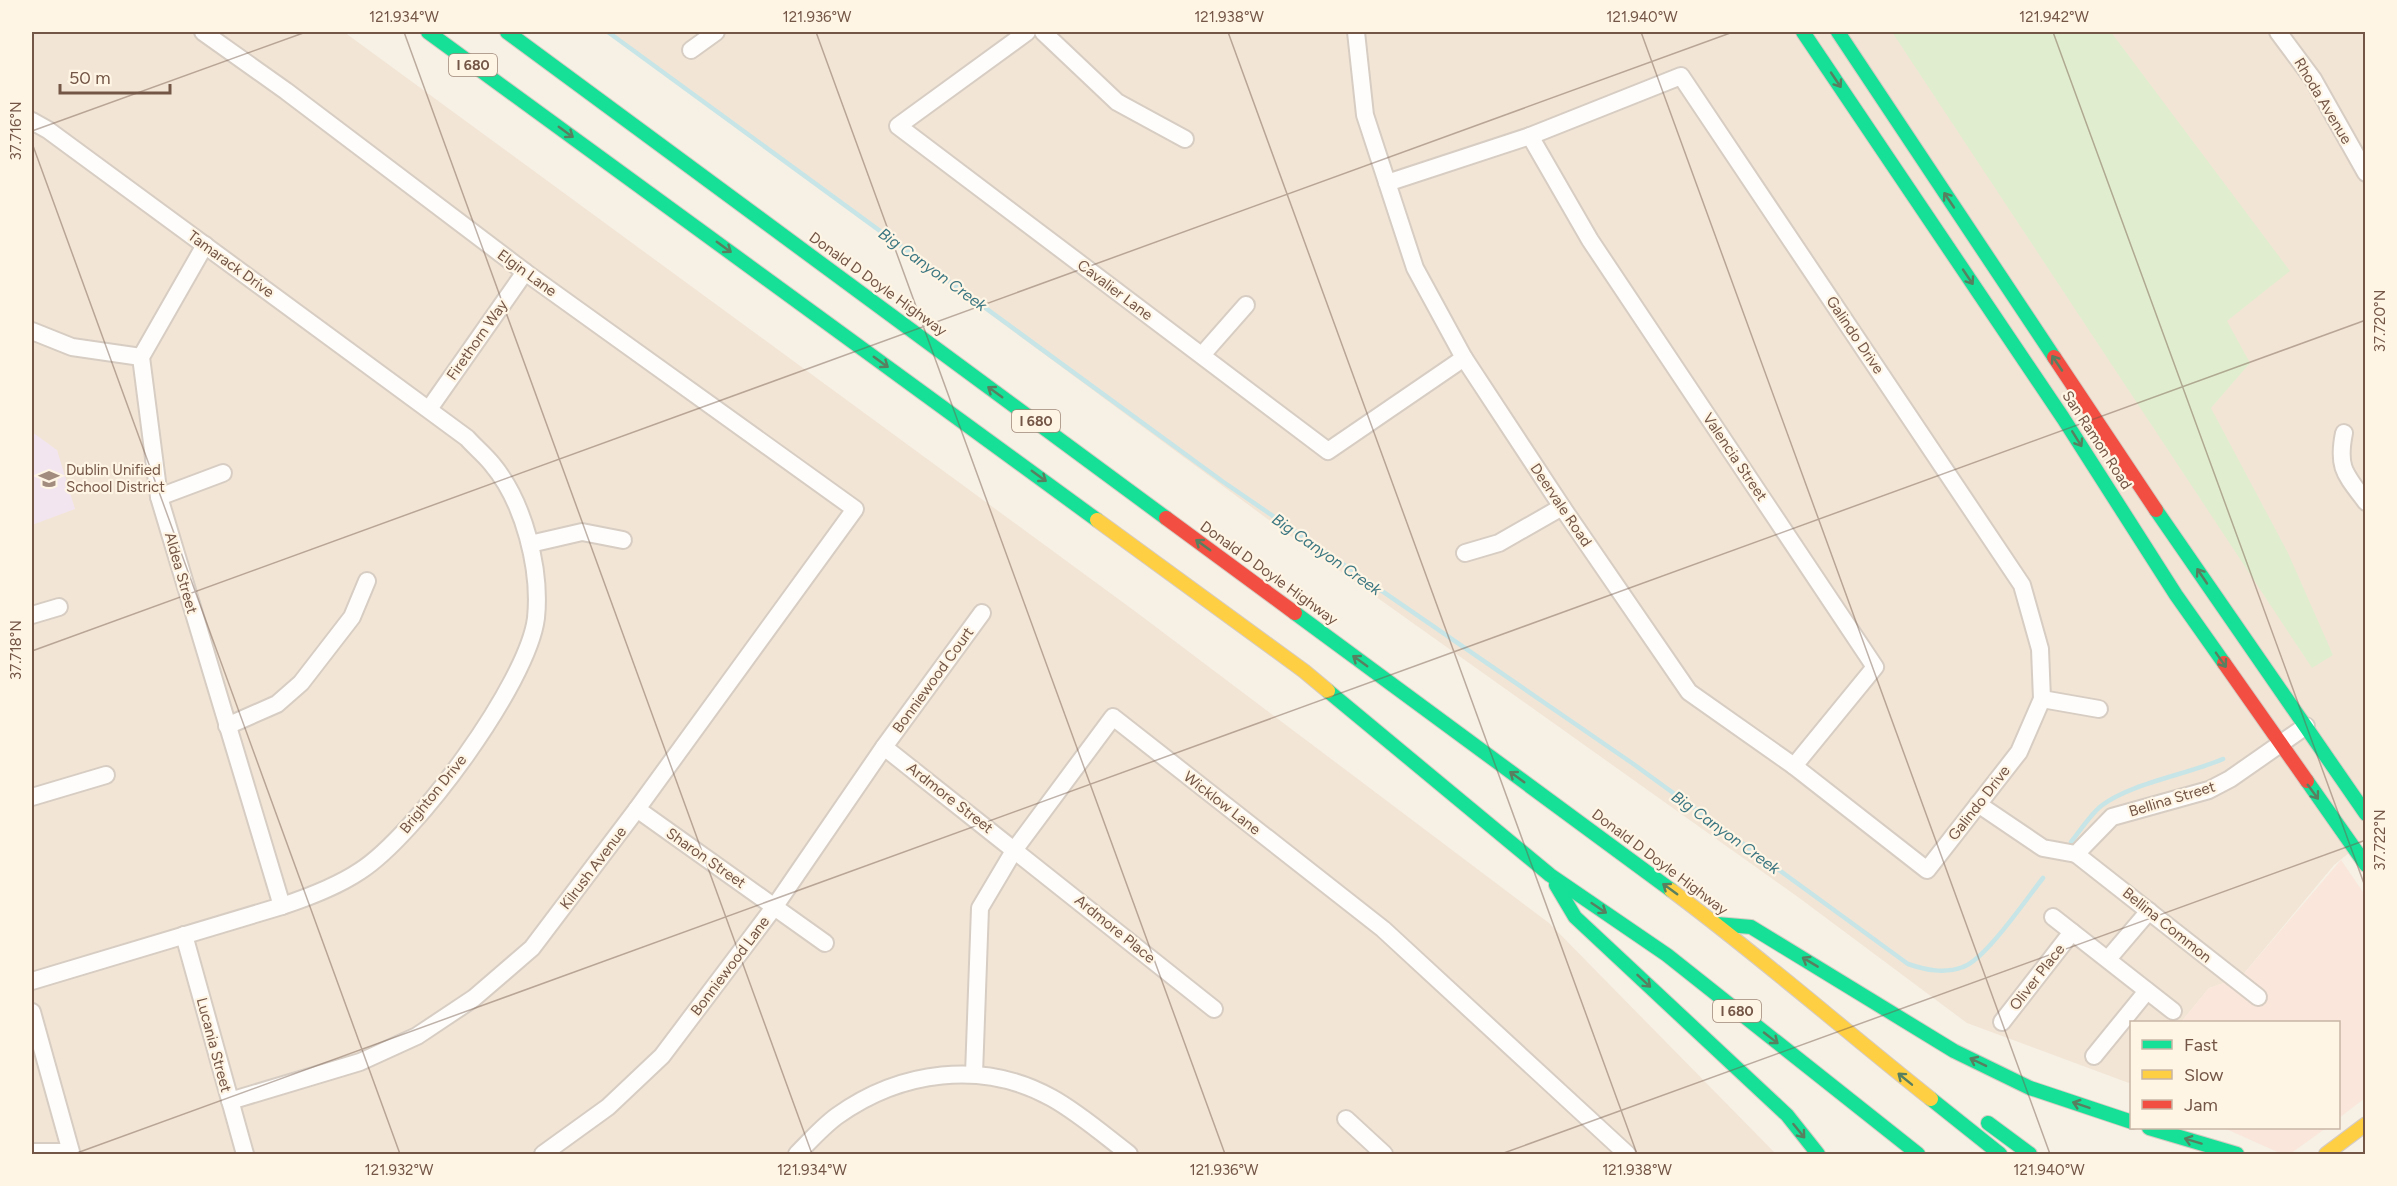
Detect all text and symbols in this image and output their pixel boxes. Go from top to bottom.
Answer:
text: 121.934°W [369,8,439,26]
text: 121.936°W [783,8,852,26]
text: 121.938°W [1194,8,1264,26]
text: 121.940°W [1606,8,1678,26]
text: 121.942°W [2019,8,2090,26]
road number: I 680 [449,54,497,76]
street label: Rhoda Avenue [2290,55,2356,147]
scale bar [60,57,170,95]
text: 50 m [69,67,111,89]
one-way arrow [1830,71,1842,88]
text: 37.716°N [7,101,25,161]
one-way arrow [558,126,574,138]
one-way arrow [1943,192,1955,209]
water label: Big Canyon Creek [875,224,992,316]
street label: Tamarack Drive [184,227,278,301]
street label: Donald D Doyle Highway [806,228,950,340]
one-way arrow [715,241,731,253]
street label: Elgin Lane [494,246,560,300]
street label: Cavalier Lane [1074,256,1156,324]
one-way arrow [1962,268,1974,284]
text: 37.720°N [2371,290,2389,352]
street label: Galindo Drive [1822,293,1888,377]
street label: Firethorn Way [443,296,511,384]
one-way arrow [873,355,889,368]
one-way arrow [2051,355,2063,371]
one-way arrow [988,386,1004,398]
street label: San Ramon Road [2058,387,2136,493]
road number: I 680 [1012,410,1060,432]
street label: Valencia Street [1699,410,1771,505]
one-way arrow [2071,430,2083,447]
street label: Deervale Road [1526,460,1596,550]
place label: Dublin Unified School District [66,461,165,496]
school or university icon: Dublin Unified School District [37,467,61,491]
one-way arrow [1031,470,1047,483]
water label: Big Canyon Creek [1268,510,1386,600]
street label: Donald D Doyle Highway [1197,517,1341,629]
street label: Aldea Street [161,530,201,616]
one-way arrow [1195,539,1211,552]
one-way arrow [2195,568,2208,585]
text: 37.718°N [7,620,25,680]
street label: Bonniewood Court [889,623,978,736]
one-way arrow [2215,652,2227,668]
one-way arrow [1352,655,1368,667]
street label: Brighton Drive [396,751,470,837]
street label: Ardmore Street [903,759,997,837]
street label: Galindo Drive [1944,762,2014,844]
street label: Wicklow Lane [1180,767,1264,839]
one-way arrow [1509,770,1525,783]
street label: Bellina Street [2127,777,2218,821]
one-way arrow [2307,783,2319,799]
water label: Big Canyon Creek [1668,787,1785,879]
street label: Donald D Doyle Highway [1588,805,1732,919]
text: 37.722°N [2371,809,2389,871]
street label: Kilrush Avenue [556,823,630,913]
street label: Sharon Street [663,824,750,892]
one-way arrow [1662,883,1678,896]
street label: Bellina Common [2119,884,2215,966]
street label: Ardmore Place [1071,891,1159,967]
one-way arrow [1590,902,1606,914]
street label: Bonniewood Lane [687,913,773,1019]
street label: Oliver Place [2006,940,2068,1014]
one-way arrow [1802,956,1819,968]
one-way arrow [1636,974,1651,988]
street label: Lucania Street [193,996,235,1095]
road number: I 680 [1713,1000,1761,1022]
legend [2130,1021,2340,1129]
one-way arrow [1763,1031,1779,1044]
text: Fast [2184,1034,2218,1056]
one-way arrow [1969,1056,1987,1068]
text: Slow [2184,1064,2223,1086]
one-way arrow [1897,1072,1913,1085]
text: Jam [2184,1094,2218,1116]
one-way arrow [2072,1099,2091,1110]
one-way arrow [1793,1123,1806,1139]
one-way arrow [2184,1135,2203,1146]
text: 121.932°W [365,1161,434,1179]
text: 121.934°W [777,1161,847,1179]
text: 121.936°W [1190,1161,1259,1179]
text: 121.938°W [1602,1161,1672,1179]
text: 121.940°W [2013,1161,2085,1179]

